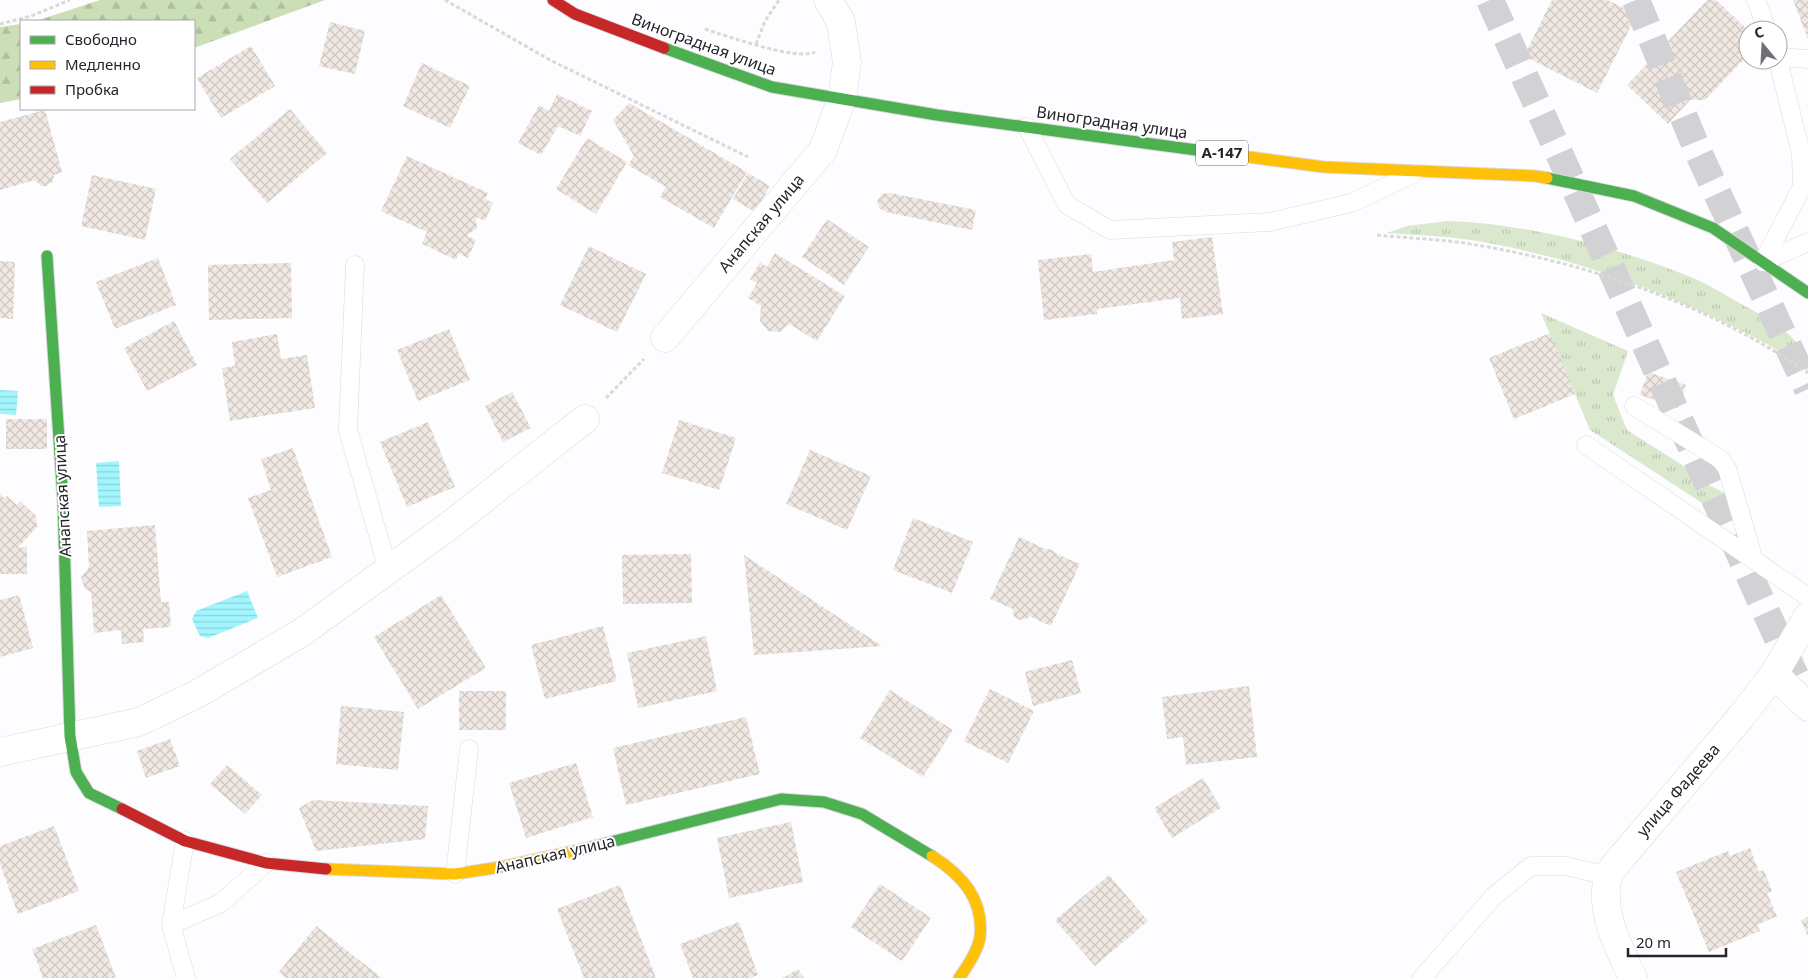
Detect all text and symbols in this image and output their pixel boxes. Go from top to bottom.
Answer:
street label: Виноградная улица [629,8,779,80]
legend [20,20,195,110]
north arrow [1738,20,1788,70]
text: С [1752,22,1766,43]
text: Свободно [65,29,137,49]
text: Медленно [65,54,141,74]
text: Пробка [65,79,119,99]
street label: Виноградная улица [1035,100,1189,144]
road number: А-147 [1196,140,1248,166]
street label: Анапская улица [713,169,809,277]
street label: Анапская улица [48,434,76,558]
street label: улица Фадеева [1631,739,1725,841]
street label: Анапская улица [493,830,617,878]
scale bar [1628,926,1726,958]
text: 20 m [1636,932,1671,952]

